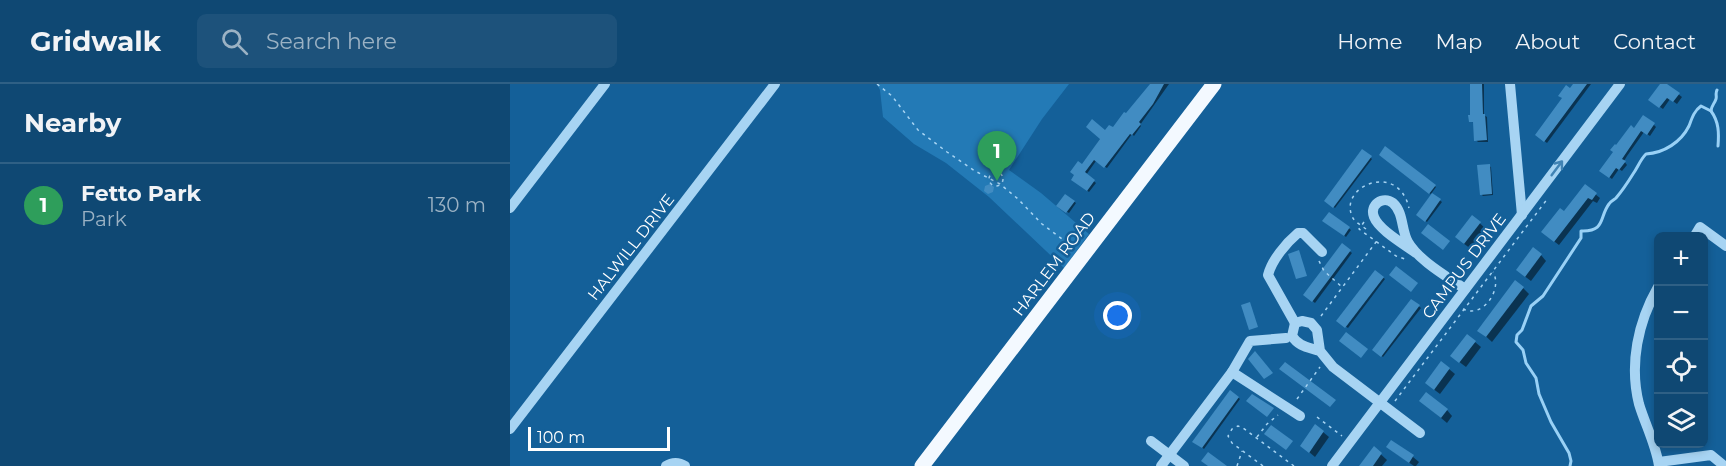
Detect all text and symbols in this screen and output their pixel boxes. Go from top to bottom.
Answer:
search box [197,14,617,68]
text: Gridwalk [30,24,161,58]
icon: search [218,25,251,58]
text: Search here [266,28,397,55]
text: Home [1337,29,1402,54]
text: Map [1435,29,1482,54]
text: About [1515,29,1580,54]
text: Contact [1613,29,1696,54]
text: Nearby [24,107,121,139]
pin: 1 [978,132,1016,181]
one-way arrow [1550,160,1563,176]
text: Fetto Park [81,180,201,207]
street label: HALWILL DRIVE [584,190,678,304]
text: 1 [40,193,47,217]
text: 130 m [428,193,486,217]
text: Park [81,207,127,231]
street label: HARLEM ROAD [1009,208,1099,320]
street label: CAMPUS DRIVE [1418,210,1510,322]
map controls [1654,232,1708,448]
button: + [1654,232,1708,286]
button: − [1654,286,1708,340]
your location [1103,301,1132,330]
button: locate [1654,340,1708,394]
button: layers [1654,394,1708,448]
scale bar [528,424,670,452]
text: 100 m [537,428,585,447]

